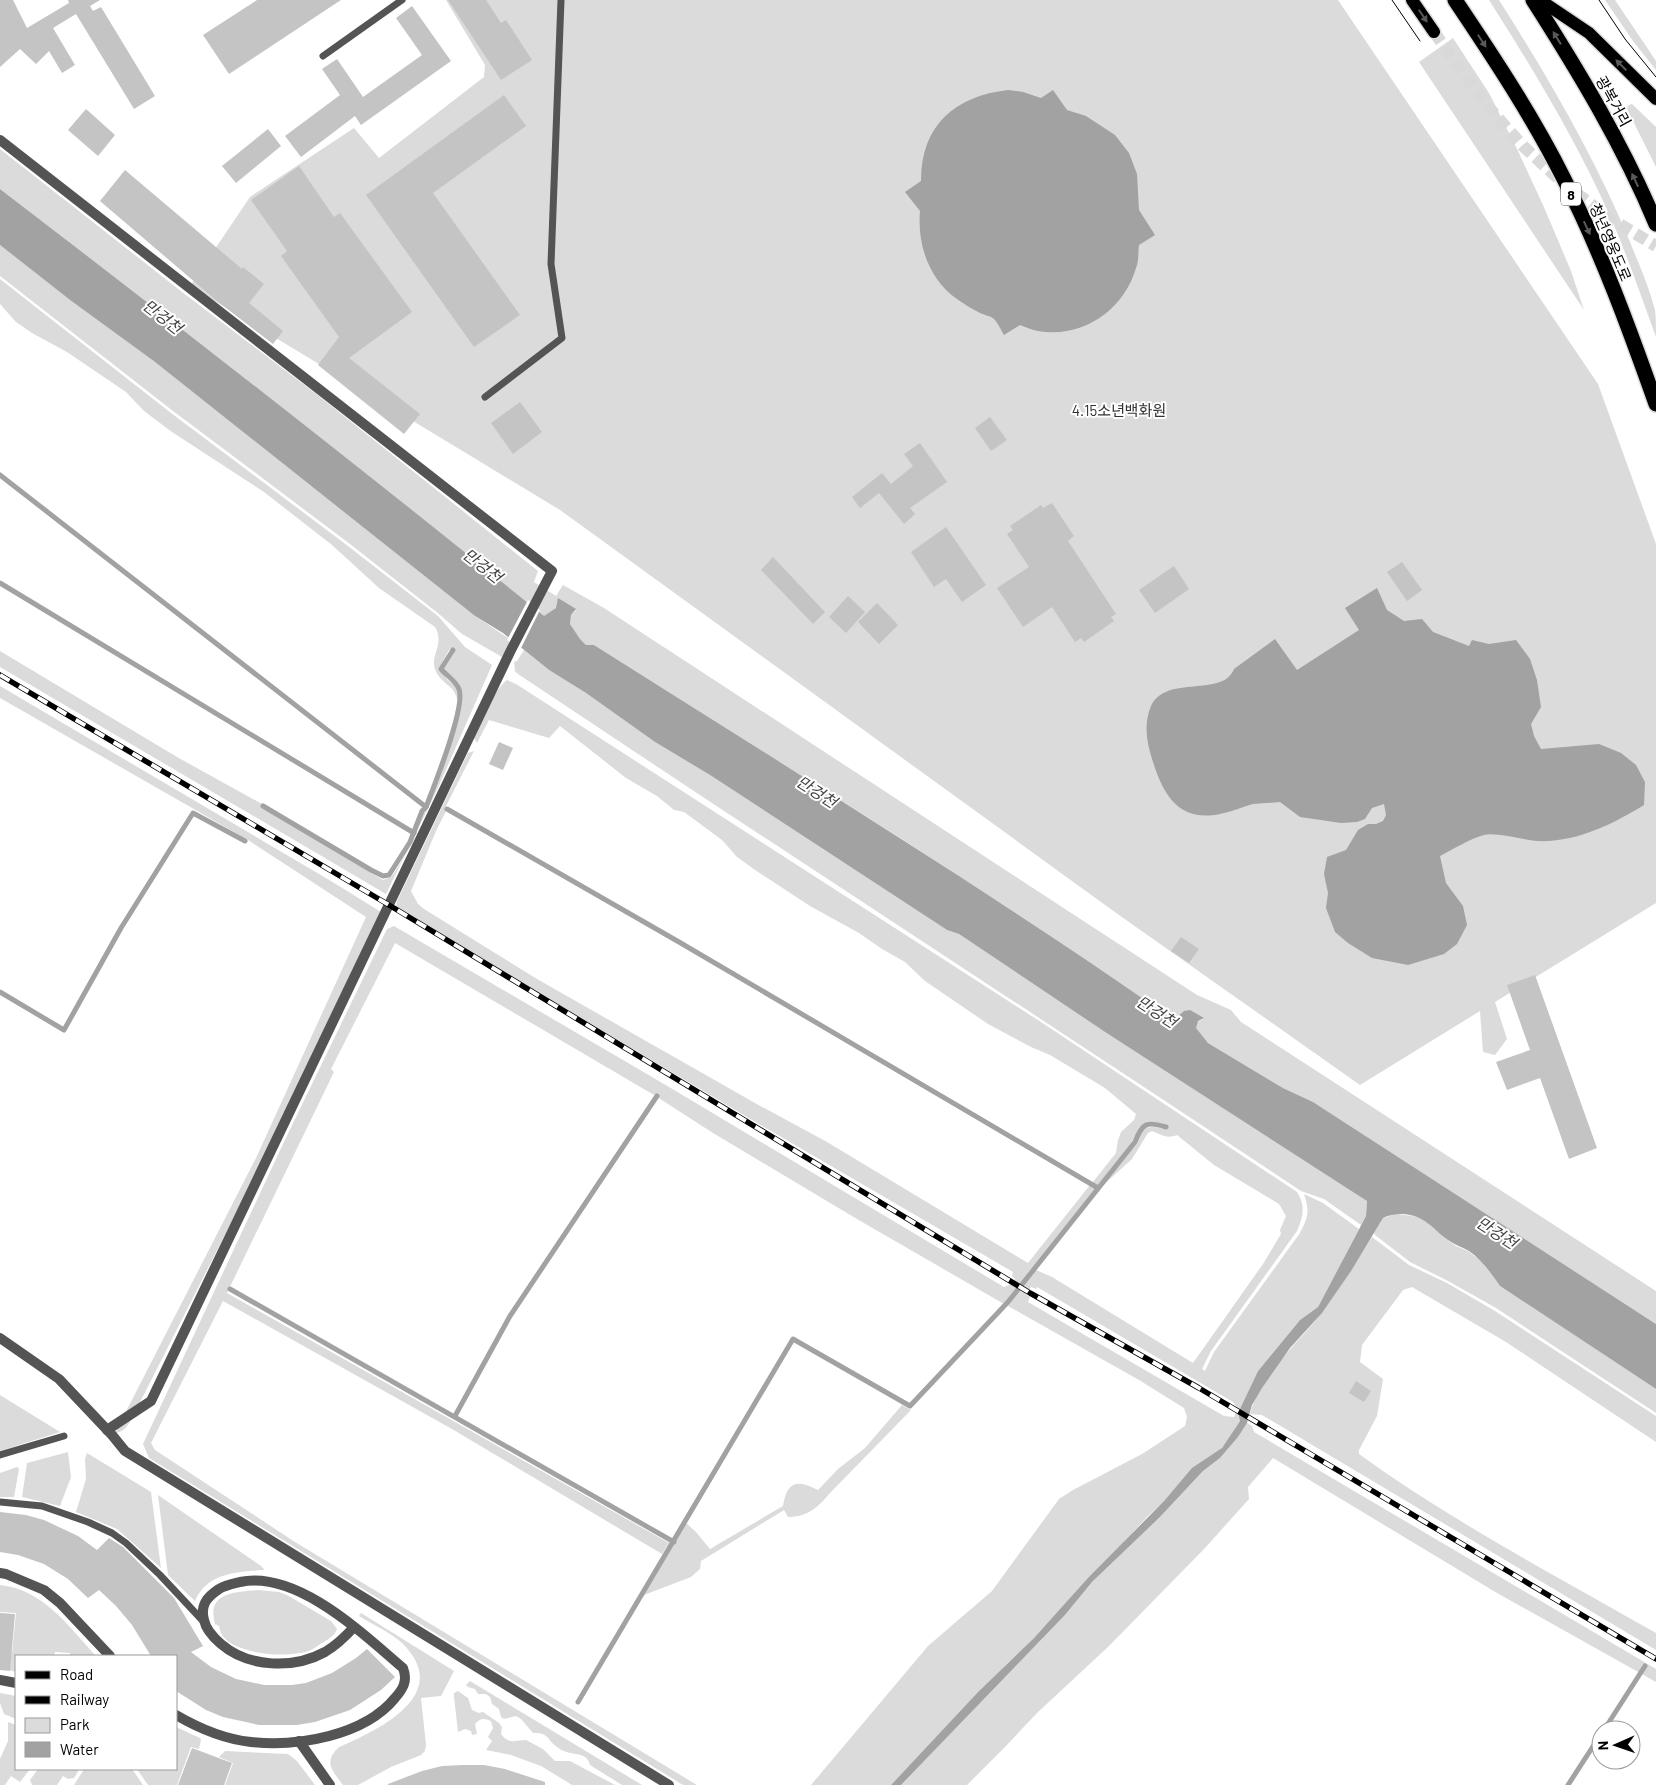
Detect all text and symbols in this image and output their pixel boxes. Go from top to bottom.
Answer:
one-way arrow [1418,9,1428,23]
one-way arrow [1552,31,1562,44]
one-way arrow [1478,34,1487,47]
one-way arrow [1615,59,1627,71]
street label: 광복거리 [1593,72,1635,130]
one-way arrow [1631,173,1639,187]
road number: 8 [1561,182,1581,205]
street label: 청년영웅도로 [1587,200,1635,284]
one-way arrow [1583,221,1591,235]
water label: 만겅천 [140,295,188,338]
park label: 4.15소년백화원 [1072,401,1166,419]
water label: 만겅천 [460,544,508,587]
water label: 만겅천 [793,771,843,812]
water label: 만겅천 [1133,991,1183,1032]
water label: 만겅천 [1473,1212,1523,1253]
legend [15,1655,178,1770]
text: Road [60,1665,93,1683]
text: Railway [60,1690,109,1708]
text: Park [60,1715,90,1733]
north arrow [1591,1720,1641,1770]
text: Water [60,1740,99,1758]
text: N [1594,1741,1611,1750]

